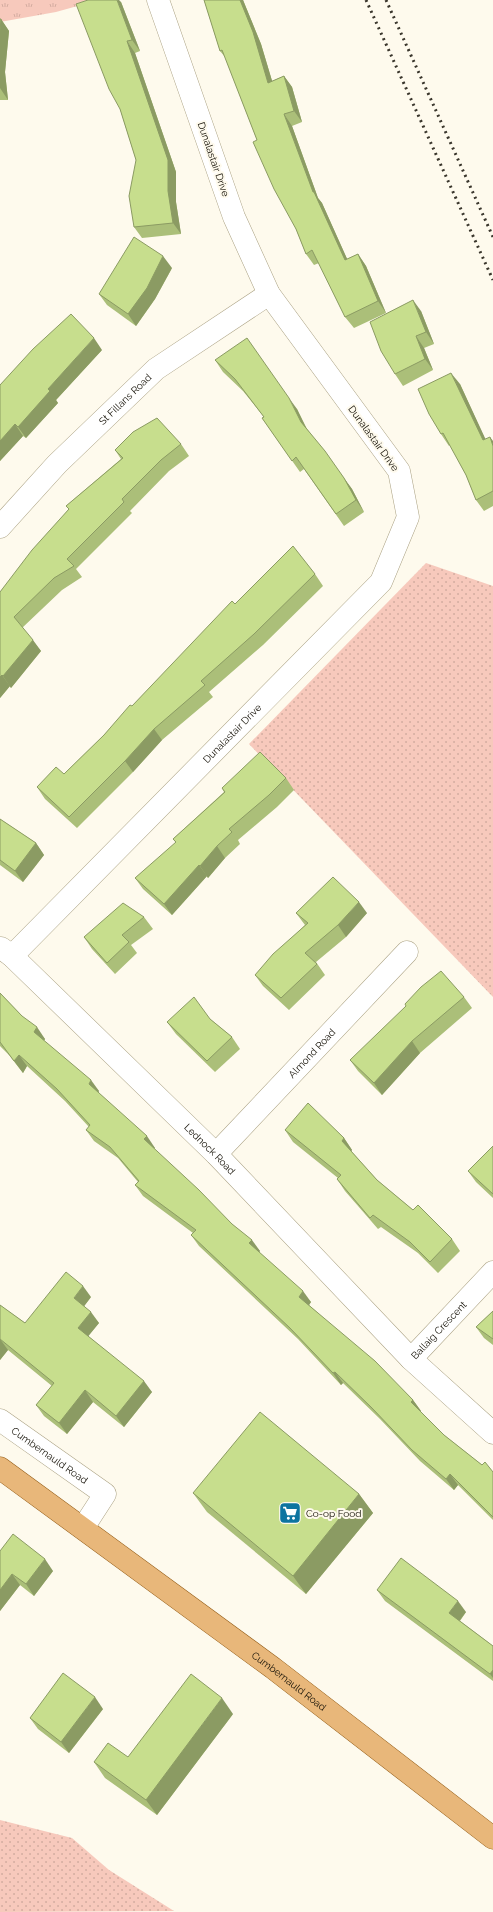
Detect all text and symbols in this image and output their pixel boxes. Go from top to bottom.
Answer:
street label: Dunalastair Drive [196,120,231,198]
street label: St Fillans Road [97,372,154,427]
street label: Dunalastair Drive [346,403,401,473]
street label: Dunalastair Drive [201,702,264,765]
street label: Almond Road [286,1027,338,1080]
street label: Lednock Road [182,1122,237,1177]
street label: Ballaig Crescent [409,1299,469,1361]
street label: Cumbernauld Road [9,1425,90,1486]
supermarket icon: Co-op Food [277,1500,303,1526]
place label: Co-op Food [306,1508,361,1519]
street label: Cumbernauld Road [250,1649,328,1713]

